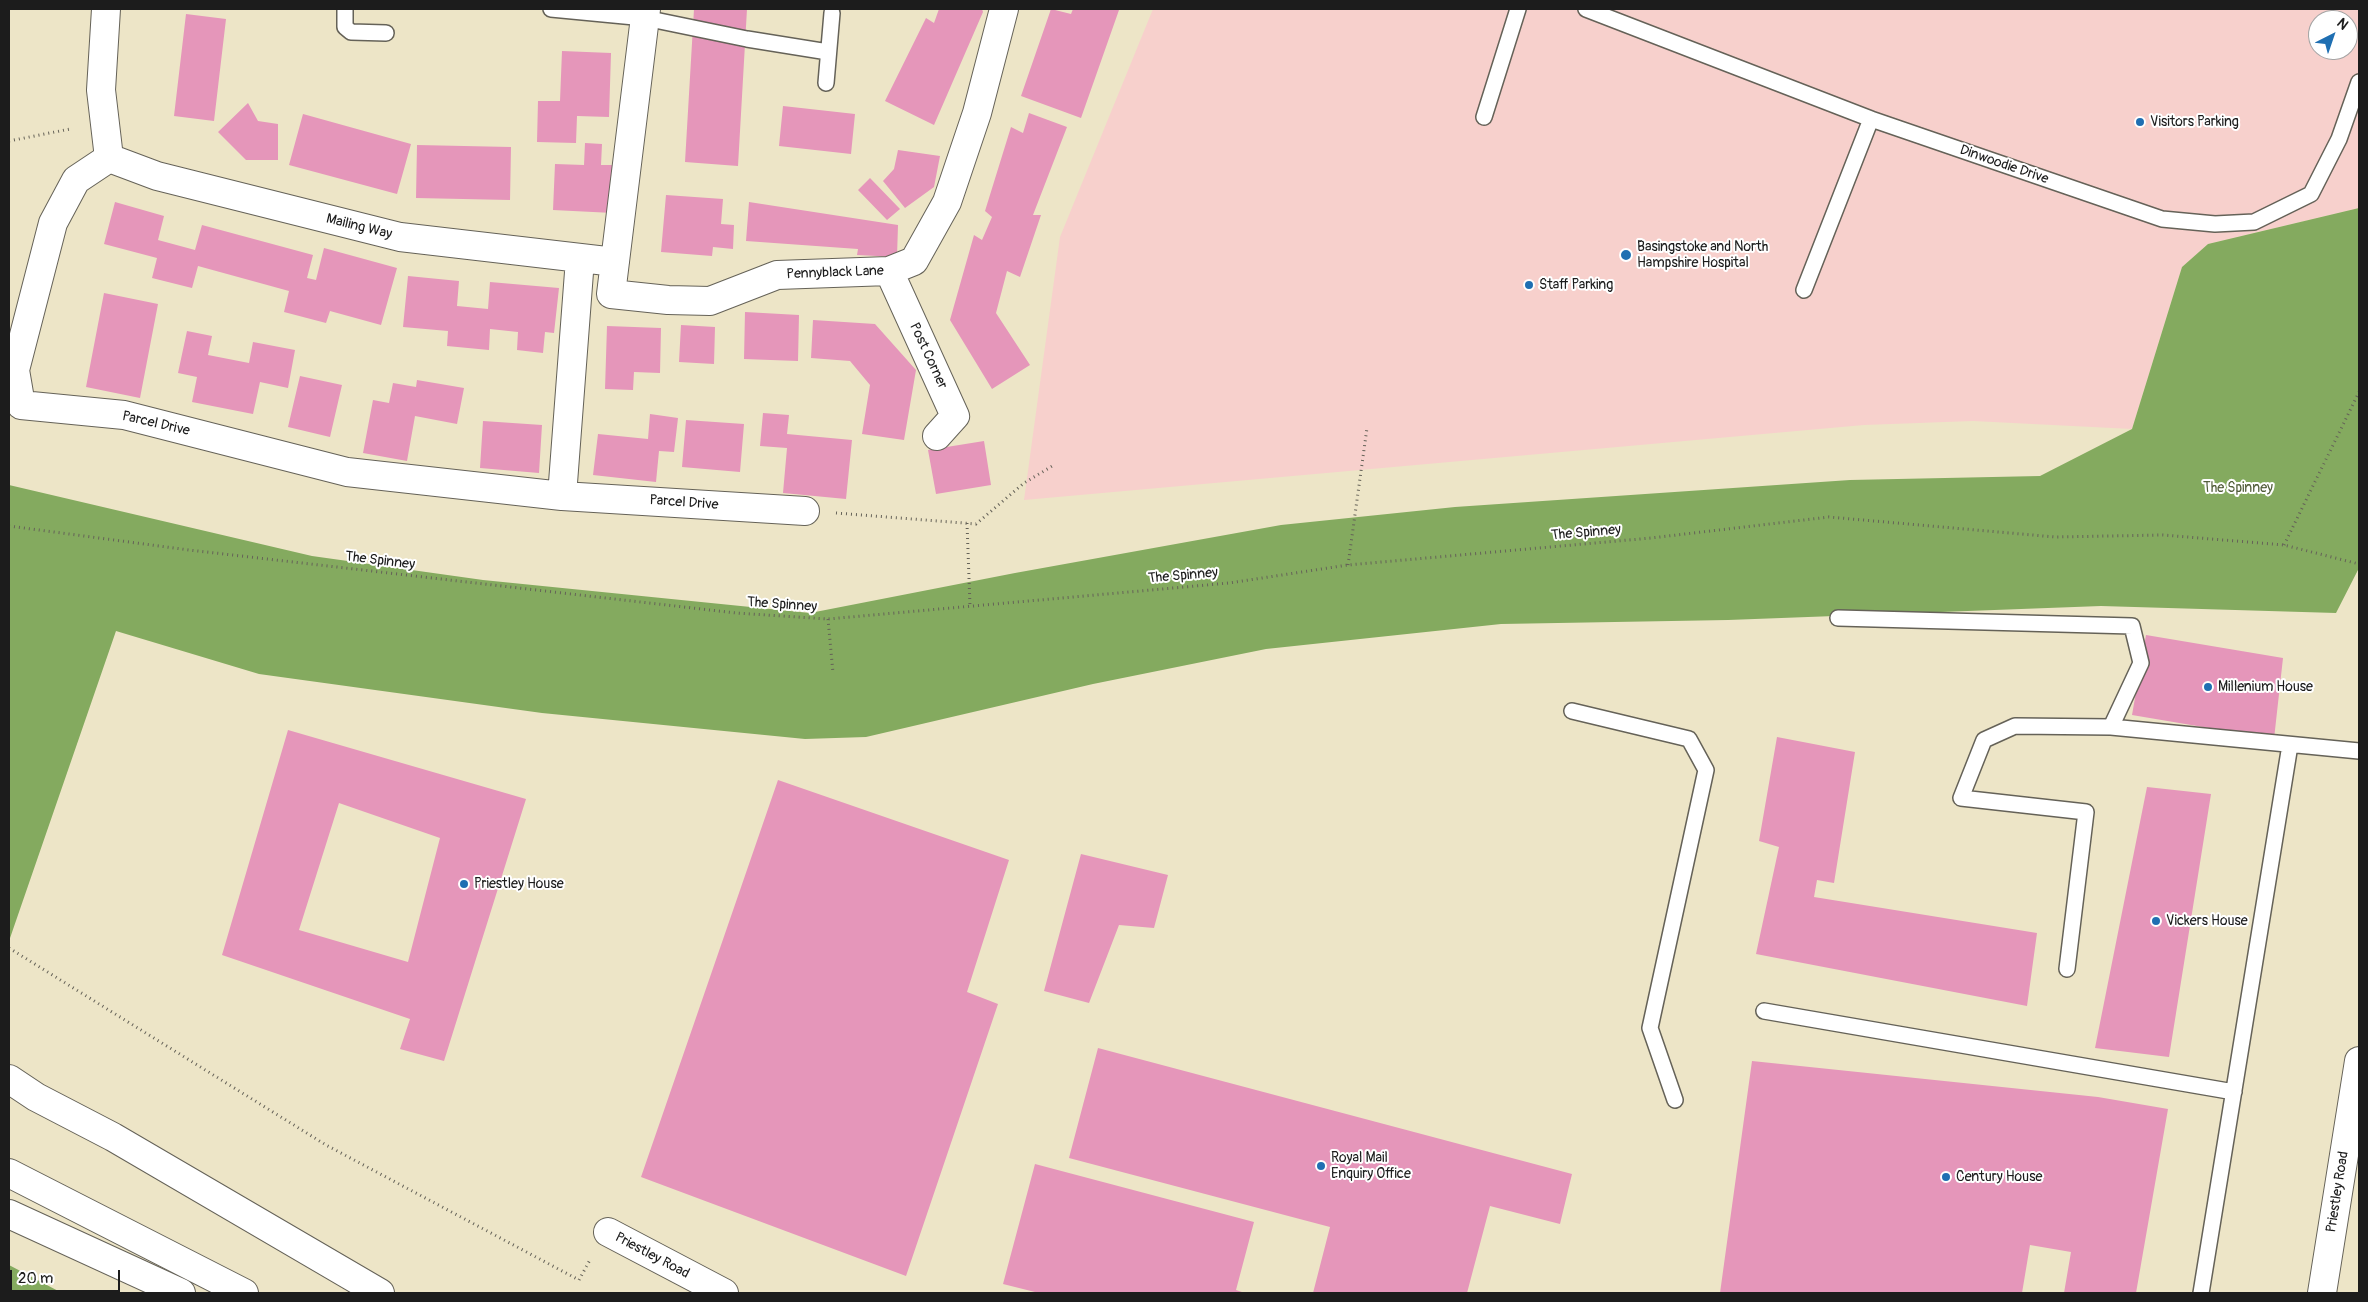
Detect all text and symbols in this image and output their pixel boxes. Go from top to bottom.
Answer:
north arrow [2308,10,2358,60]
text: N [2333,15,2352,34]
place label: Visitors Parking [2150,114,2239,130]
marker: Visitors Parking [2134,116,2146,128]
street label: Dinwoodie Drive [1957,142,2051,188]
street label: Mailing Way [324,211,394,243]
place label: Basingstoke and North Hampshire Hospital [1637,239,1768,272]
marker: Basingstoke and North Hampshire Hospital [1619,248,1633,262]
street label: Pennyblack Lane [786,263,884,283]
place label: Staff Parking [1539,277,1613,293]
marker: Staff Parking [1523,279,1535,291]
street label: Post Corner [905,320,951,392]
street label: Parcel Drive [121,408,191,440]
park label: The Spinney [2203,480,2273,496]
street label: Parcel Drive [649,492,719,514]
street label: The Spinney [1550,522,1622,544]
street label: The Spinney [344,548,416,574]
street label: The Spinney [1147,565,1219,587]
street label: The Spinney [746,594,818,616]
place label: Millenium House [2218,679,2313,695]
marker: Millenium House [2202,681,2214,693]
place label: Priestley House [474,876,564,892]
marker: Priestley House [458,878,470,890]
place label: Vickers House [2166,913,2248,929]
marker: Vickers House [2150,915,2162,927]
place label: Royal Mail Enquiry Office [1331,1150,1411,1182]
street label: Priestley Road [2323,1150,2353,1234]
marker: Royal Mail Enquiry Office [1315,1160,1327,1172]
place label: Century House [1956,1169,2042,1185]
marker: Century House [1940,1171,1952,1183]
street label: Priestley Road [612,1229,692,1283]
scale bar [12,1260,122,1292]
text: 20 m [18,1269,53,1288]

